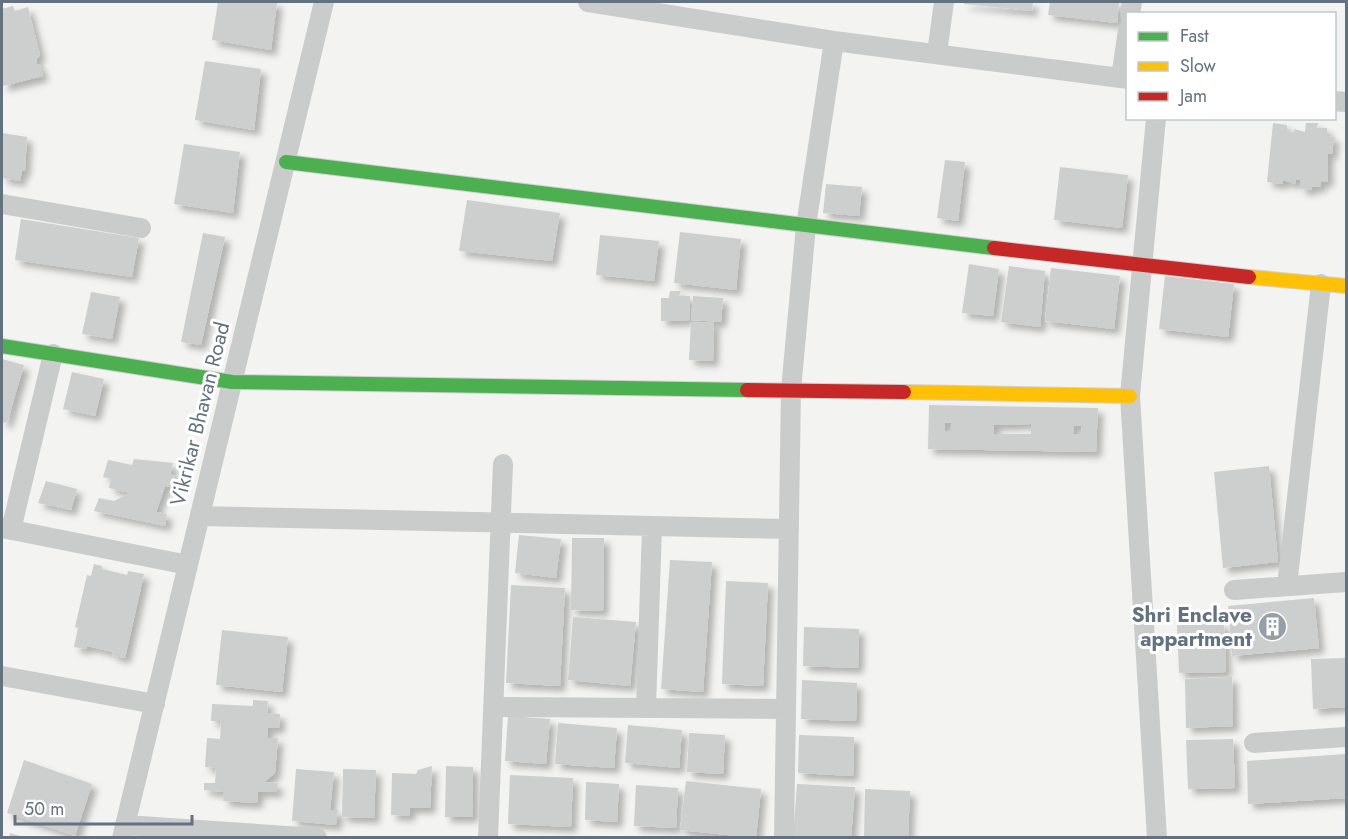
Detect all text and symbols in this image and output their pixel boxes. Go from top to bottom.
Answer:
legend [1126,12,1336,120]
text: Fast [1180,23,1209,49]
text: Slow [1180,53,1217,79]
text: Jam [1178,83,1207,109]
street label: Vikrikar Bhavan Road [163,319,237,509]
place label: Shri Enclave appartment [1131,600,1252,654]
building icon: Shri Enclave appartment [1257,611,1289,643]
scale bar [15,788,192,826]
text: 50 m [24,796,64,822]

